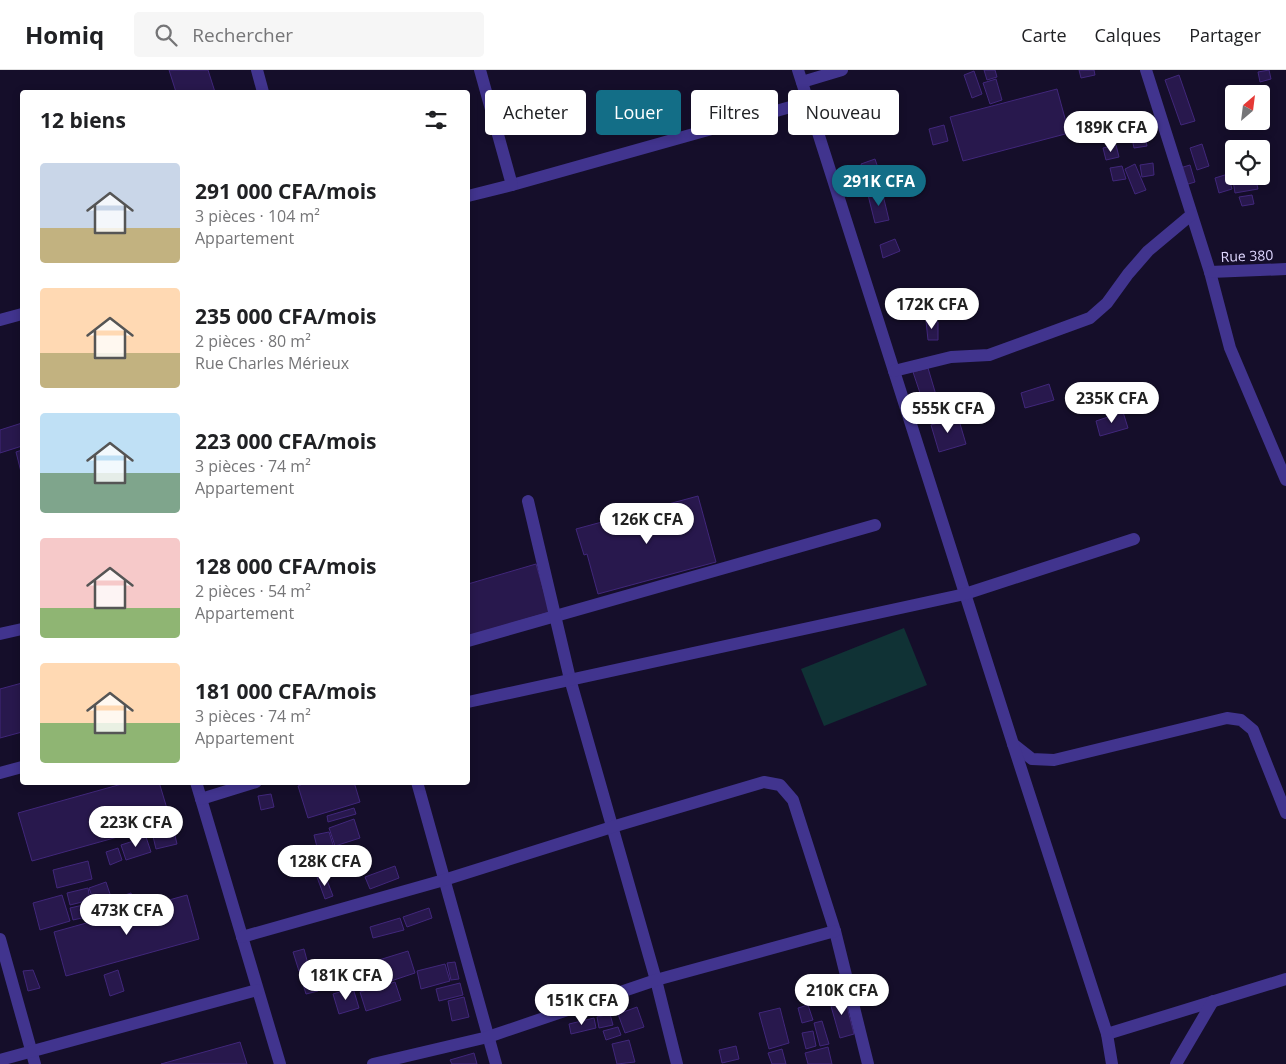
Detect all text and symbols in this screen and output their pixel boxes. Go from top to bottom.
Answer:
search box [134,12,484,57]
text: Homiq [25,18,104,51]
icon: search [152,21,180,49]
text: Rechercher [192,22,293,48]
text: Carte [1021,23,1067,47]
text: Calques [1095,23,1161,47]
text: Partager [1189,23,1261,47]
north arrow [1225,85,1270,130]
map controls [1225,85,1270,185]
chip: Acheter [485,90,586,135]
chip: Louer [596,90,681,135]
chip: Filtres [691,90,778,135]
chip: Nouveau [788,90,899,135]
text: 12 biens [40,106,126,134]
icon: filters [422,106,450,134]
pin: 189K CFA [1059,111,1163,153]
text: 189K CFA [1075,116,1147,138]
button: locate [1225,140,1270,185]
pin: 291K CFA [827,164,931,207]
text: 291K CFA [843,170,915,192]
text: 291 000 CFA/mois [195,177,377,205]
icon: home [80,183,140,243]
text: 3 pièces · 104 m² [195,205,320,227]
text: Appartement [195,227,294,249]
street label: Rue 380 [1220,245,1274,266]
pin: 172K CFA [880,288,984,330]
text: 172K CFA [896,293,968,315]
text: 235 000 CFA/mois [195,302,377,330]
icon: home [80,308,140,368]
text: 2 pièces · 80 m² [195,330,311,352]
text: Rue Charles Mérieux [195,352,349,374]
pin: 235K CFA [1060,382,1164,424]
text: 235K CFA [1076,387,1148,409]
pin: 555K CFA [896,392,1000,434]
text: 555K CFA [912,397,984,419]
text: 223 000 CFA/mois [195,427,377,455]
icon: home [80,433,140,493]
text: 3 pièces · 74 m² [195,455,311,477]
text: Appartement [195,477,294,499]
pin: 126K CFA [595,502,699,545]
text: 126K CFA [611,508,683,530]
text: 128 000 CFA/mois [195,552,377,580]
icon: home [80,558,140,618]
text: 2 pièces · 54 m² [195,580,311,602]
text: Appartement [195,602,294,624]
text: 181 000 CFA/mois [195,677,377,705]
icon: home [80,683,140,743]
text: 3 pièces · 74 m² [195,705,311,727]
text: Appartement [195,727,294,749]
pin: 223K CFA [84,806,188,848]
text: 223K CFA [100,811,172,833]
pin: 128K CFA [273,844,377,887]
text: 128K CFA [289,850,361,872]
pin: 473K CFA [75,894,179,936]
text: 473K CFA [91,899,163,921]
pin: 181K CFA [294,958,398,1001]
text: 181K CFA [310,964,382,986]
pin: 210K CFA [790,974,894,1016]
text: 210K CFA [806,979,878,1001]
pin: 151K CFA [530,984,634,1026]
text: 151K CFA [546,989,618,1011]

